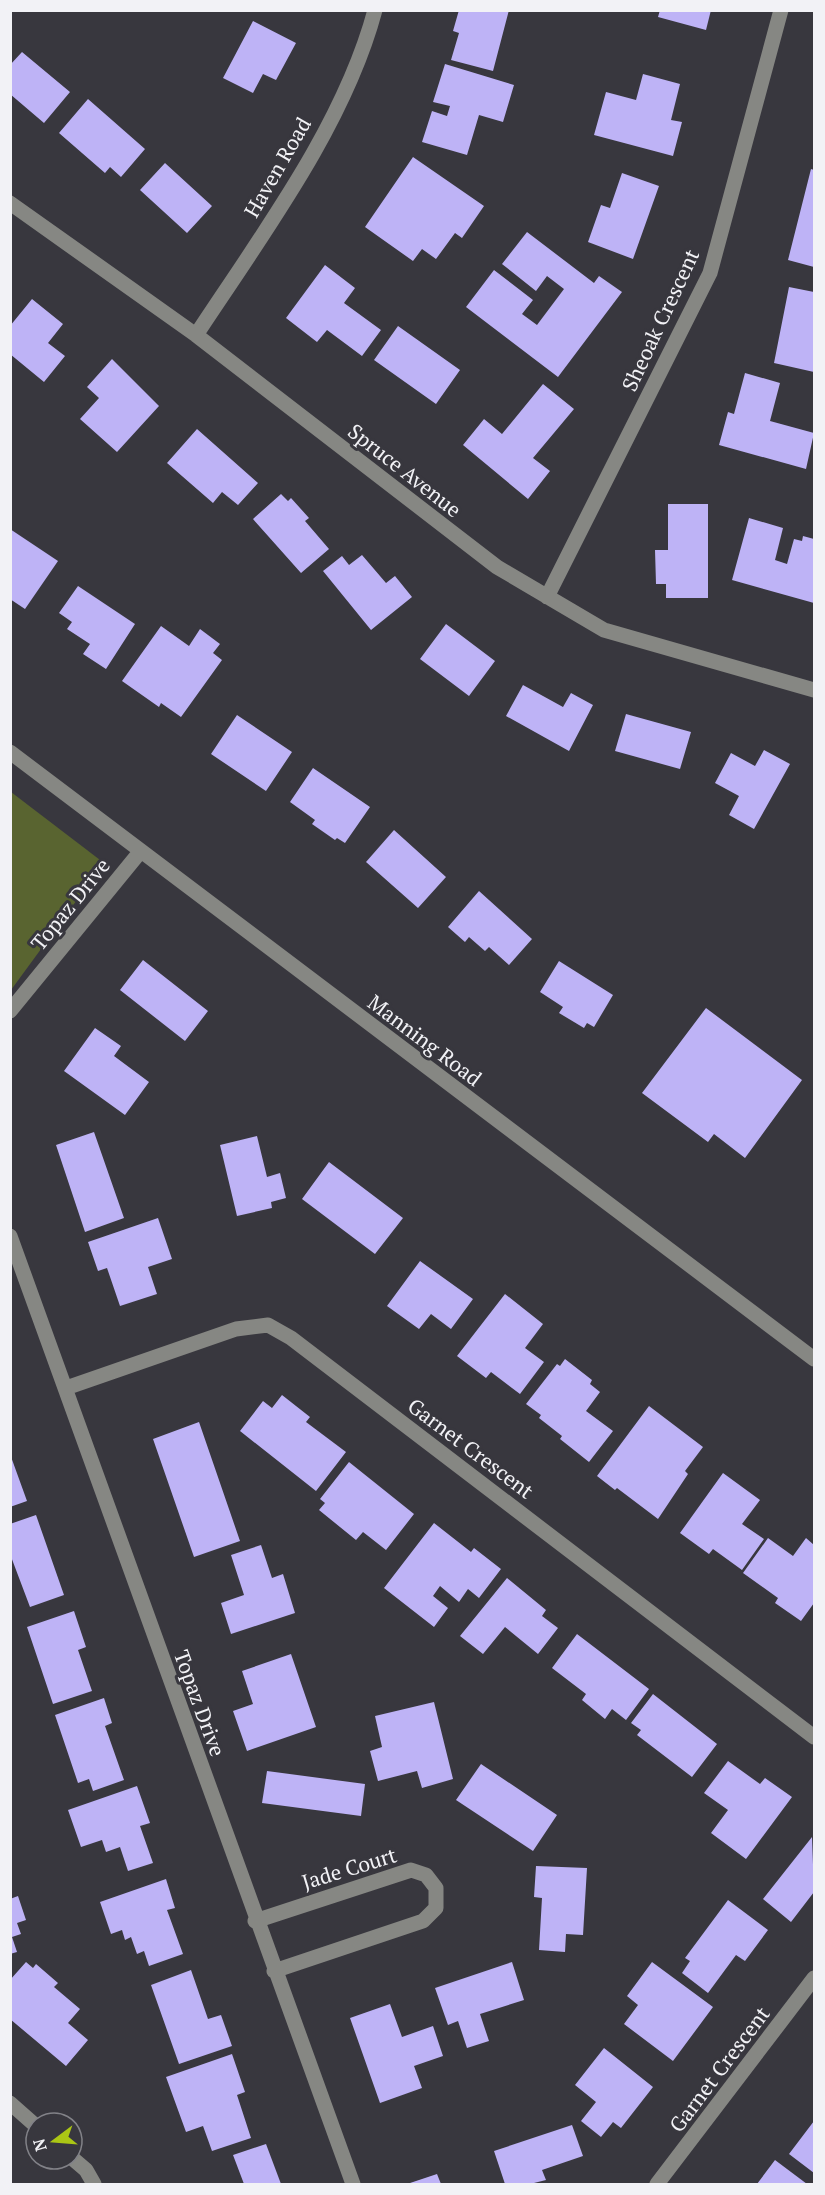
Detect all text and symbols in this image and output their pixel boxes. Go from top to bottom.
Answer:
street label: Haven Road [237,112,317,222]
street label: Sheoak Crescent [615,244,705,396]
street label: Spruce Avenue [343,417,467,523]
street label: Topaz Drive [24,852,116,956]
street label: Manning Road [362,988,488,1092]
street label: Garnet Crescent [402,1392,540,1505]
street label: Topaz Drive [168,1646,232,1760]
street label: Jade Court [298,1840,400,1896]
street label: Garnet Crescent [663,2000,776,2138]
north arrow [24,2111,84,2171]
text: N [27,2136,52,2154]

